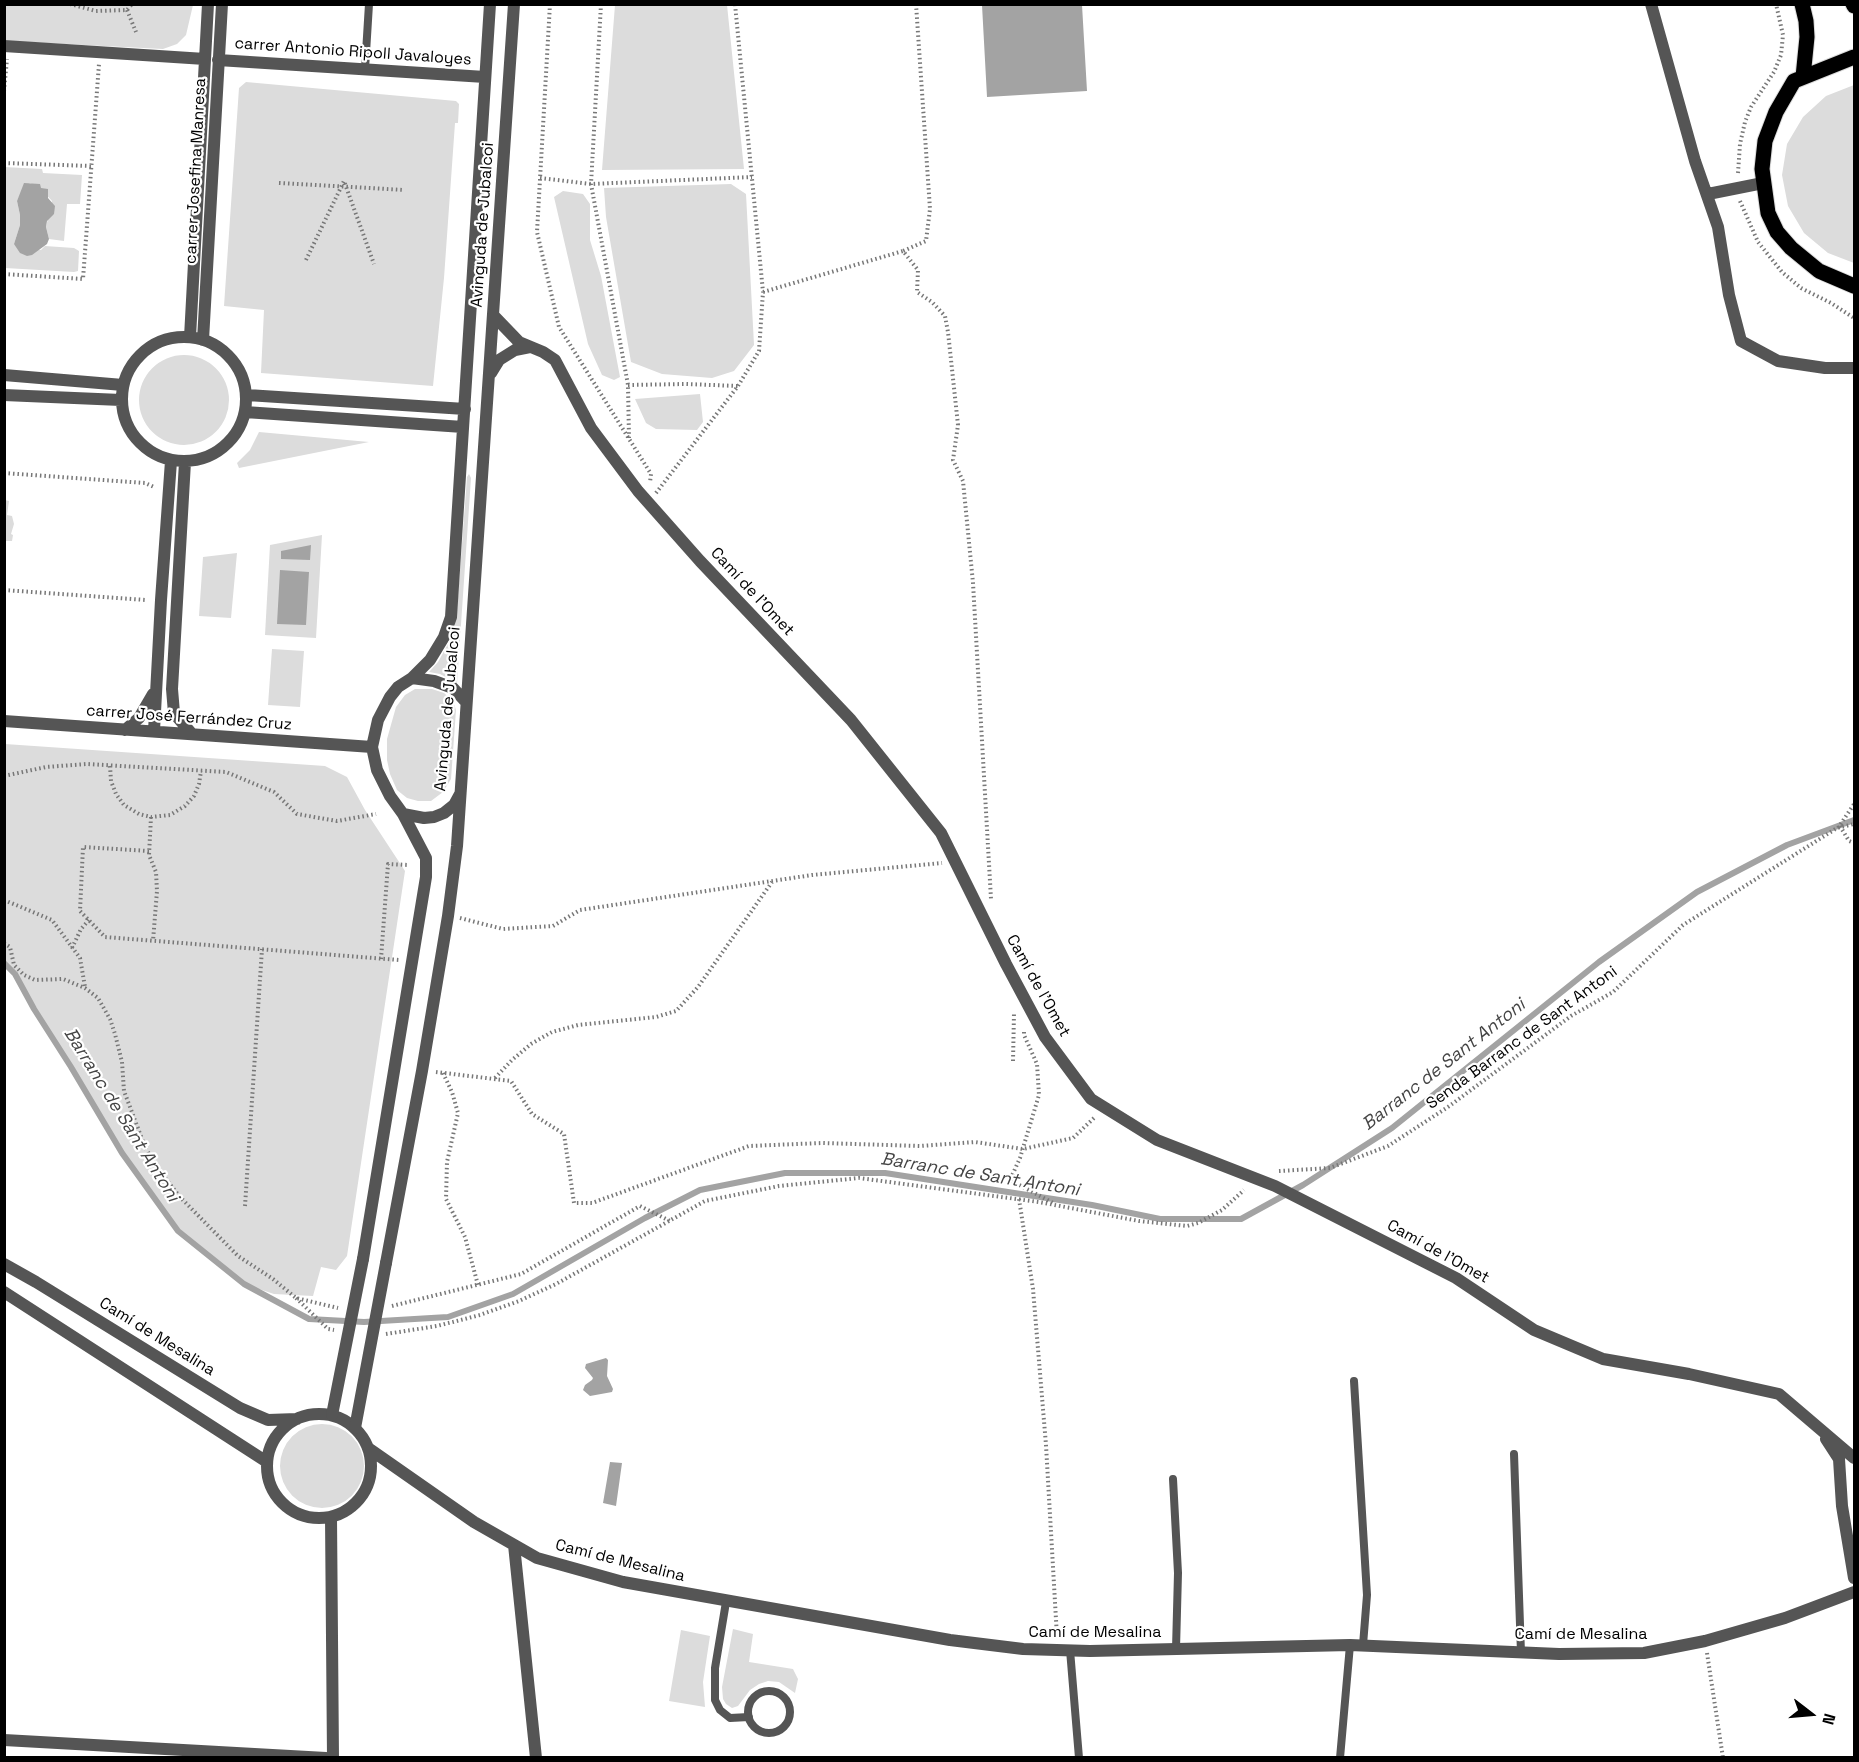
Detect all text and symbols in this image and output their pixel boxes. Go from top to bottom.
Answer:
street label: carrer Antonio Ripoll Javaloyes [234,34,472,70]
street label: carrer Josefina Manresa [182,78,210,264]
street label: Avinguda de Jubalcoi [468,142,498,308]
street label: Camí de l'Omet [706,544,798,640]
street label: Avinguda de Jubalcoi [431,626,465,792]
street label: carrer José Ferrández Cruz [85,701,293,735]
street label: Camí de l'Omet [1002,932,1074,1040]
street label: Senda Barranc de Sant Antoni [1423,962,1621,1114]
water label: Barranc de Sant Antoni [1358,995,1530,1135]
water label: Barranc de Sant Antoni [59,1024,183,1206]
water label: Barranc de Sant Antoni [879,1149,1081,1201]
street label: Camí de l'Omet [1384,1216,1492,1288]
street label: Camí de Mesalina [96,1294,218,1380]
street label: Camí de Mesalina [553,1536,687,1586]
street label: Camí de Mesalina [1029,1623,1161,1643]
street label: Camí de Mesalina [1515,1625,1647,1645]
north arrow [1781,1684,1841,1744]
text: N [1817,1711,1840,1727]

